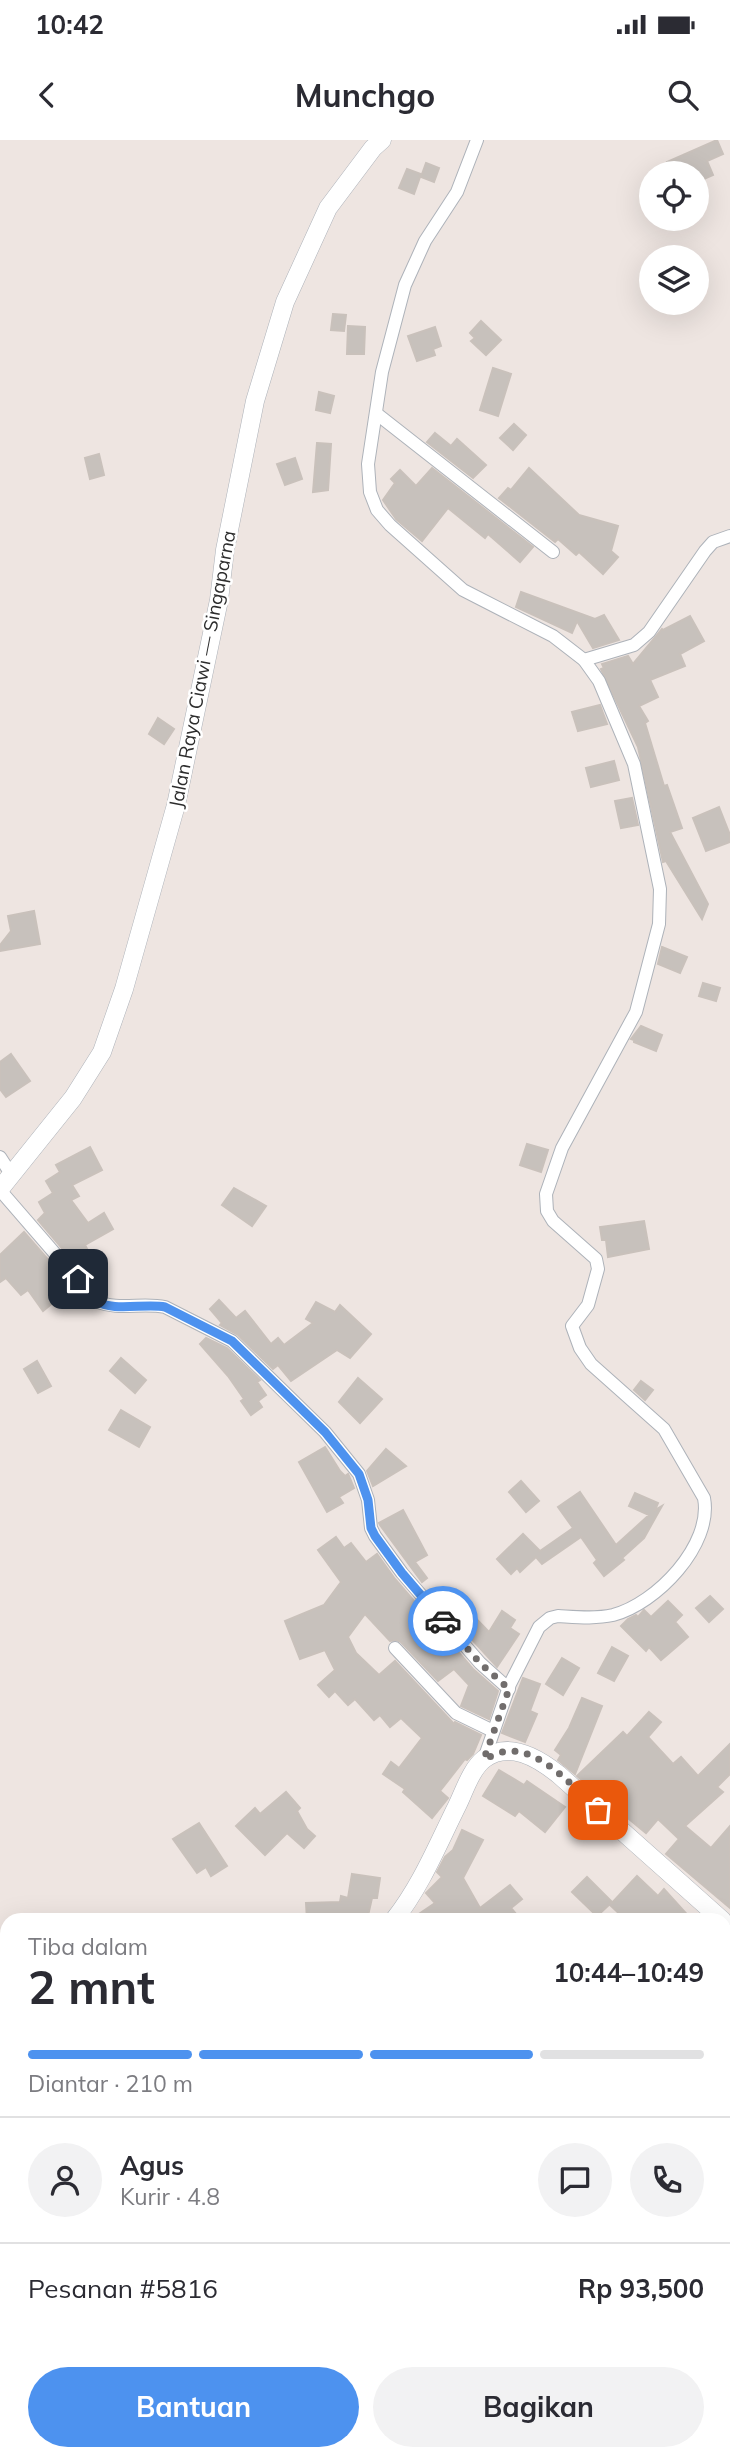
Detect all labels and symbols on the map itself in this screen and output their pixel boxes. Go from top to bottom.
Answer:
street label: Jalan Raya Ciawi — Singaparna [163,528,241,810]
pin [48,1249,108,1309]
courier [408,1586,478,1656]
pin [568,1780,628,1840]

